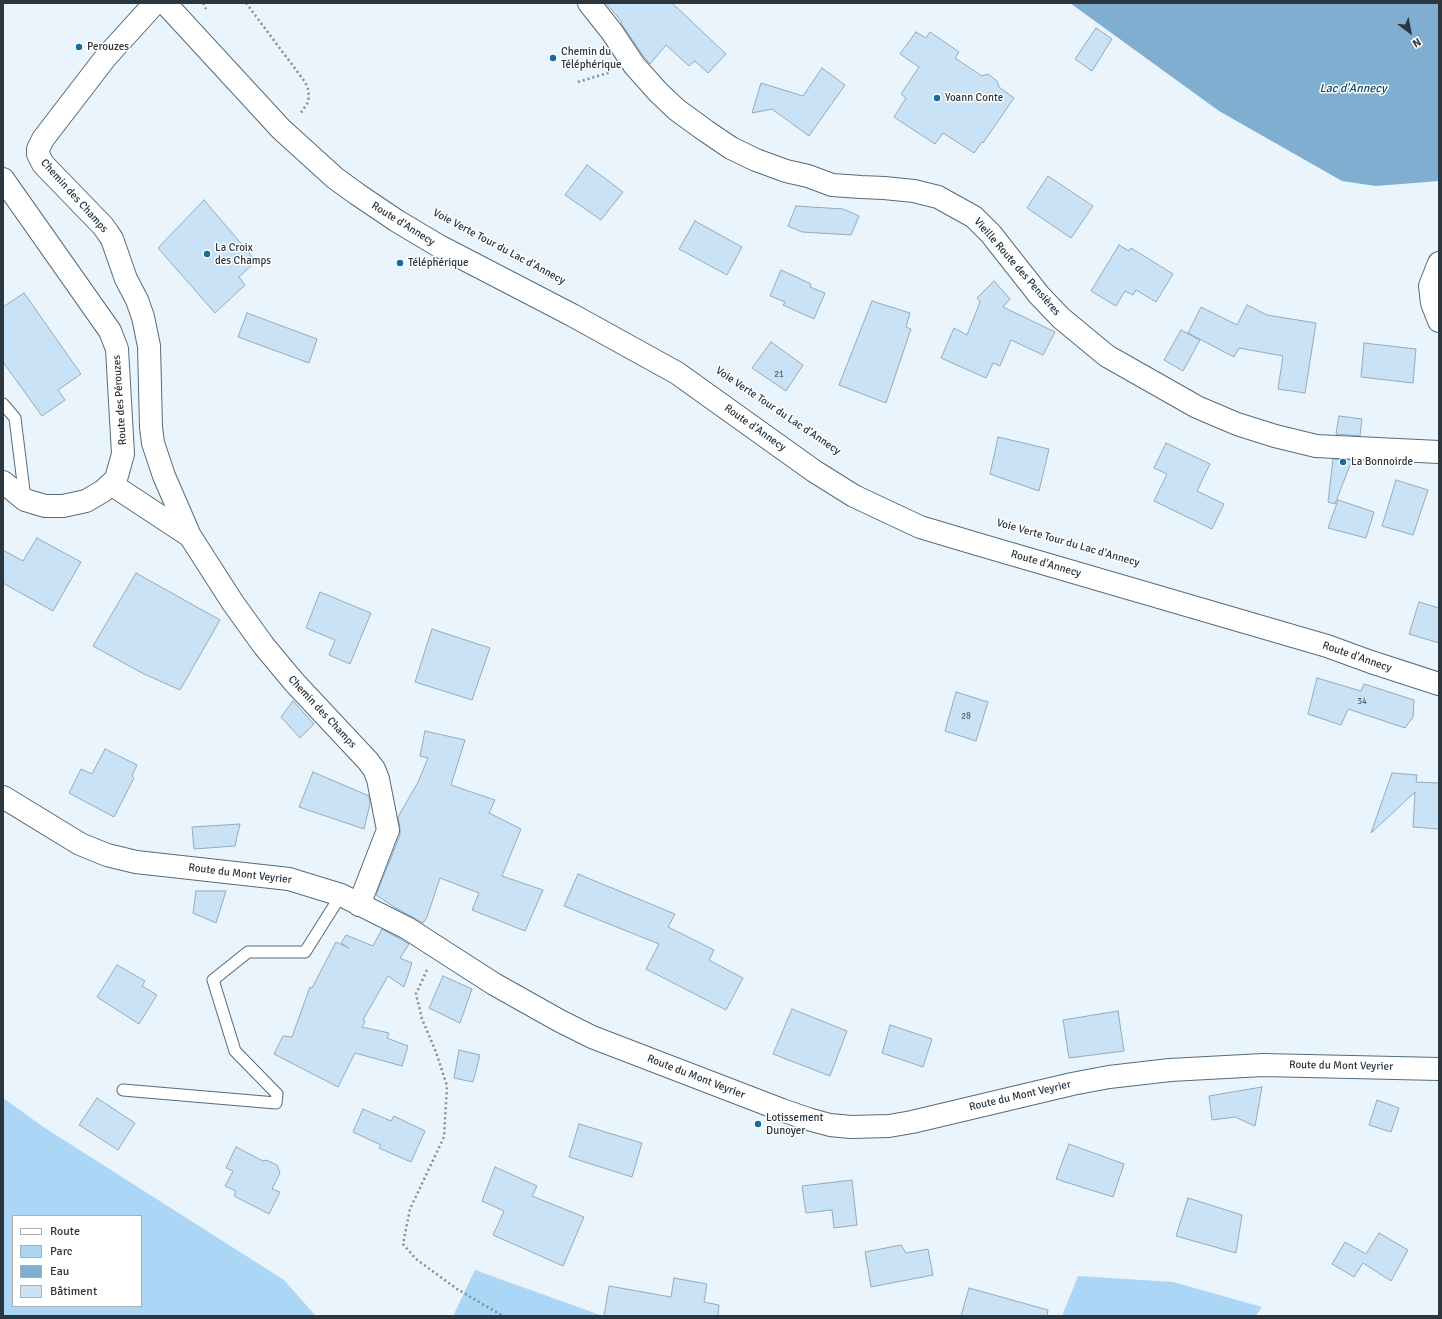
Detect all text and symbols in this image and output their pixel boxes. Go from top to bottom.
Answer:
north arrow [1390,12,1430,52]
text: N [1410,35,1423,50]
place label: Perouzes [87,40,129,54]
marker: Perouzes [74,42,84,52]
place label: Chemin du Téléphérique [561,45,621,71]
marker: Chemin du Téléphérique [548,53,558,63]
water label: Lac d'Annecy [1319,82,1387,96]
place label: Yoann Conte [945,91,1003,105]
marker: Yoann Conte [932,93,942,103]
street label: Chemin des Champs [37,156,111,236]
street label: Route d'Annecy [369,199,437,249]
street label: Voie Verte Tour du Lac d'Annecy [431,206,567,288]
street label: Vieille Route des Pensières [971,215,1063,319]
place label: La Croix des Champs [215,241,271,267]
marker: La Croix des Champs [202,249,212,259]
place label: Téléphérique [408,256,468,270]
marker: Téléphérique [395,258,405,268]
street label: Route des Pérouzes [110,354,130,446]
street label: Voie Verte Tour du Lac d'Annecy [713,364,843,458]
house number: 21 [774,370,784,380]
street label: Route d'Annecy [722,402,788,454]
place label: La Bonnoirde [1351,455,1413,469]
marker: La Bonnoirde [1338,457,1348,467]
street label: Voie Verte Tour du Lac d'Annecy [995,516,1141,570]
street label: Route d'Annecy [1009,548,1083,580]
street label: Route d'Annecy [1321,639,1393,675]
street label: Chemin des Champs [285,673,359,751]
house number: 34 [1357,697,1367,707]
house number: 28 [961,712,971,722]
street label: Route du Mont Veyrier [188,861,292,887]
street label: Route du Mont Veyrier [645,1052,747,1102]
street label: Route du Mont Veyrier [1289,1058,1393,1074]
street label: Route du Mont Veyrier [968,1078,1072,1114]
place label: Lotissement Dunoyer [766,1111,823,1137]
marker: Lotissement Dunoyer [753,1119,763,1129]
legend [12,1215,142,1307]
text: Route [50,1224,80,1239]
text: Parc [50,1244,72,1259]
text: Eau [50,1264,69,1279]
text: Bâtiment [50,1284,97,1299]

